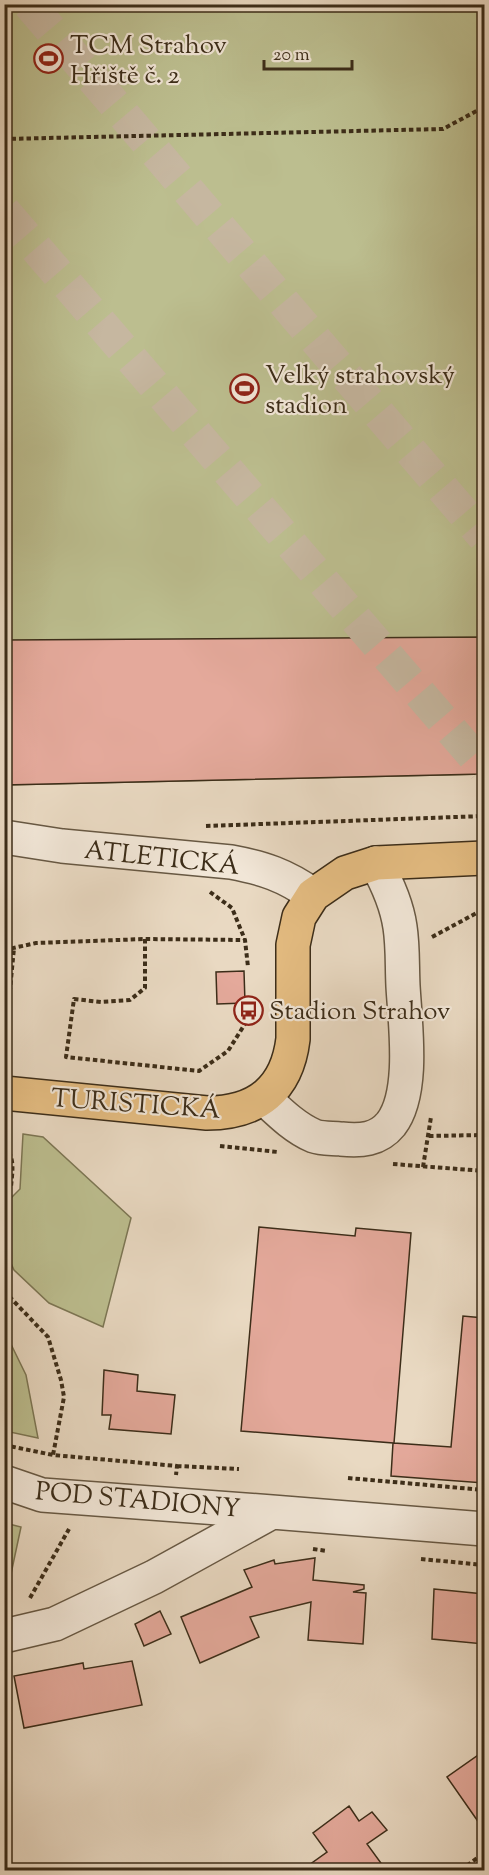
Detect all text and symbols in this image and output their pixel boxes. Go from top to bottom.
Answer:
place label: TCM Strahov Hřiště č. 2 [70,28,227,95]
scale bar [264,33,352,71]
sports icon: TCM Strahov Hřiště č. 2 [33,43,65,75]
text: 20 m [273,43,310,69]
place label: Velký strahovský stadion [265,358,455,425]
sports icon: Velký strahovský stadion [228,373,260,405]
street label: ATLETICKÁ [82,833,241,886]
bus stop icon: Stadion Strahov [232,994,264,1026]
place label: Stadion Strahov [269,994,451,1031]
street label: TURISTICKÁ [50,1081,222,1130]
street label: POD STADIONY [34,1474,242,1529]

